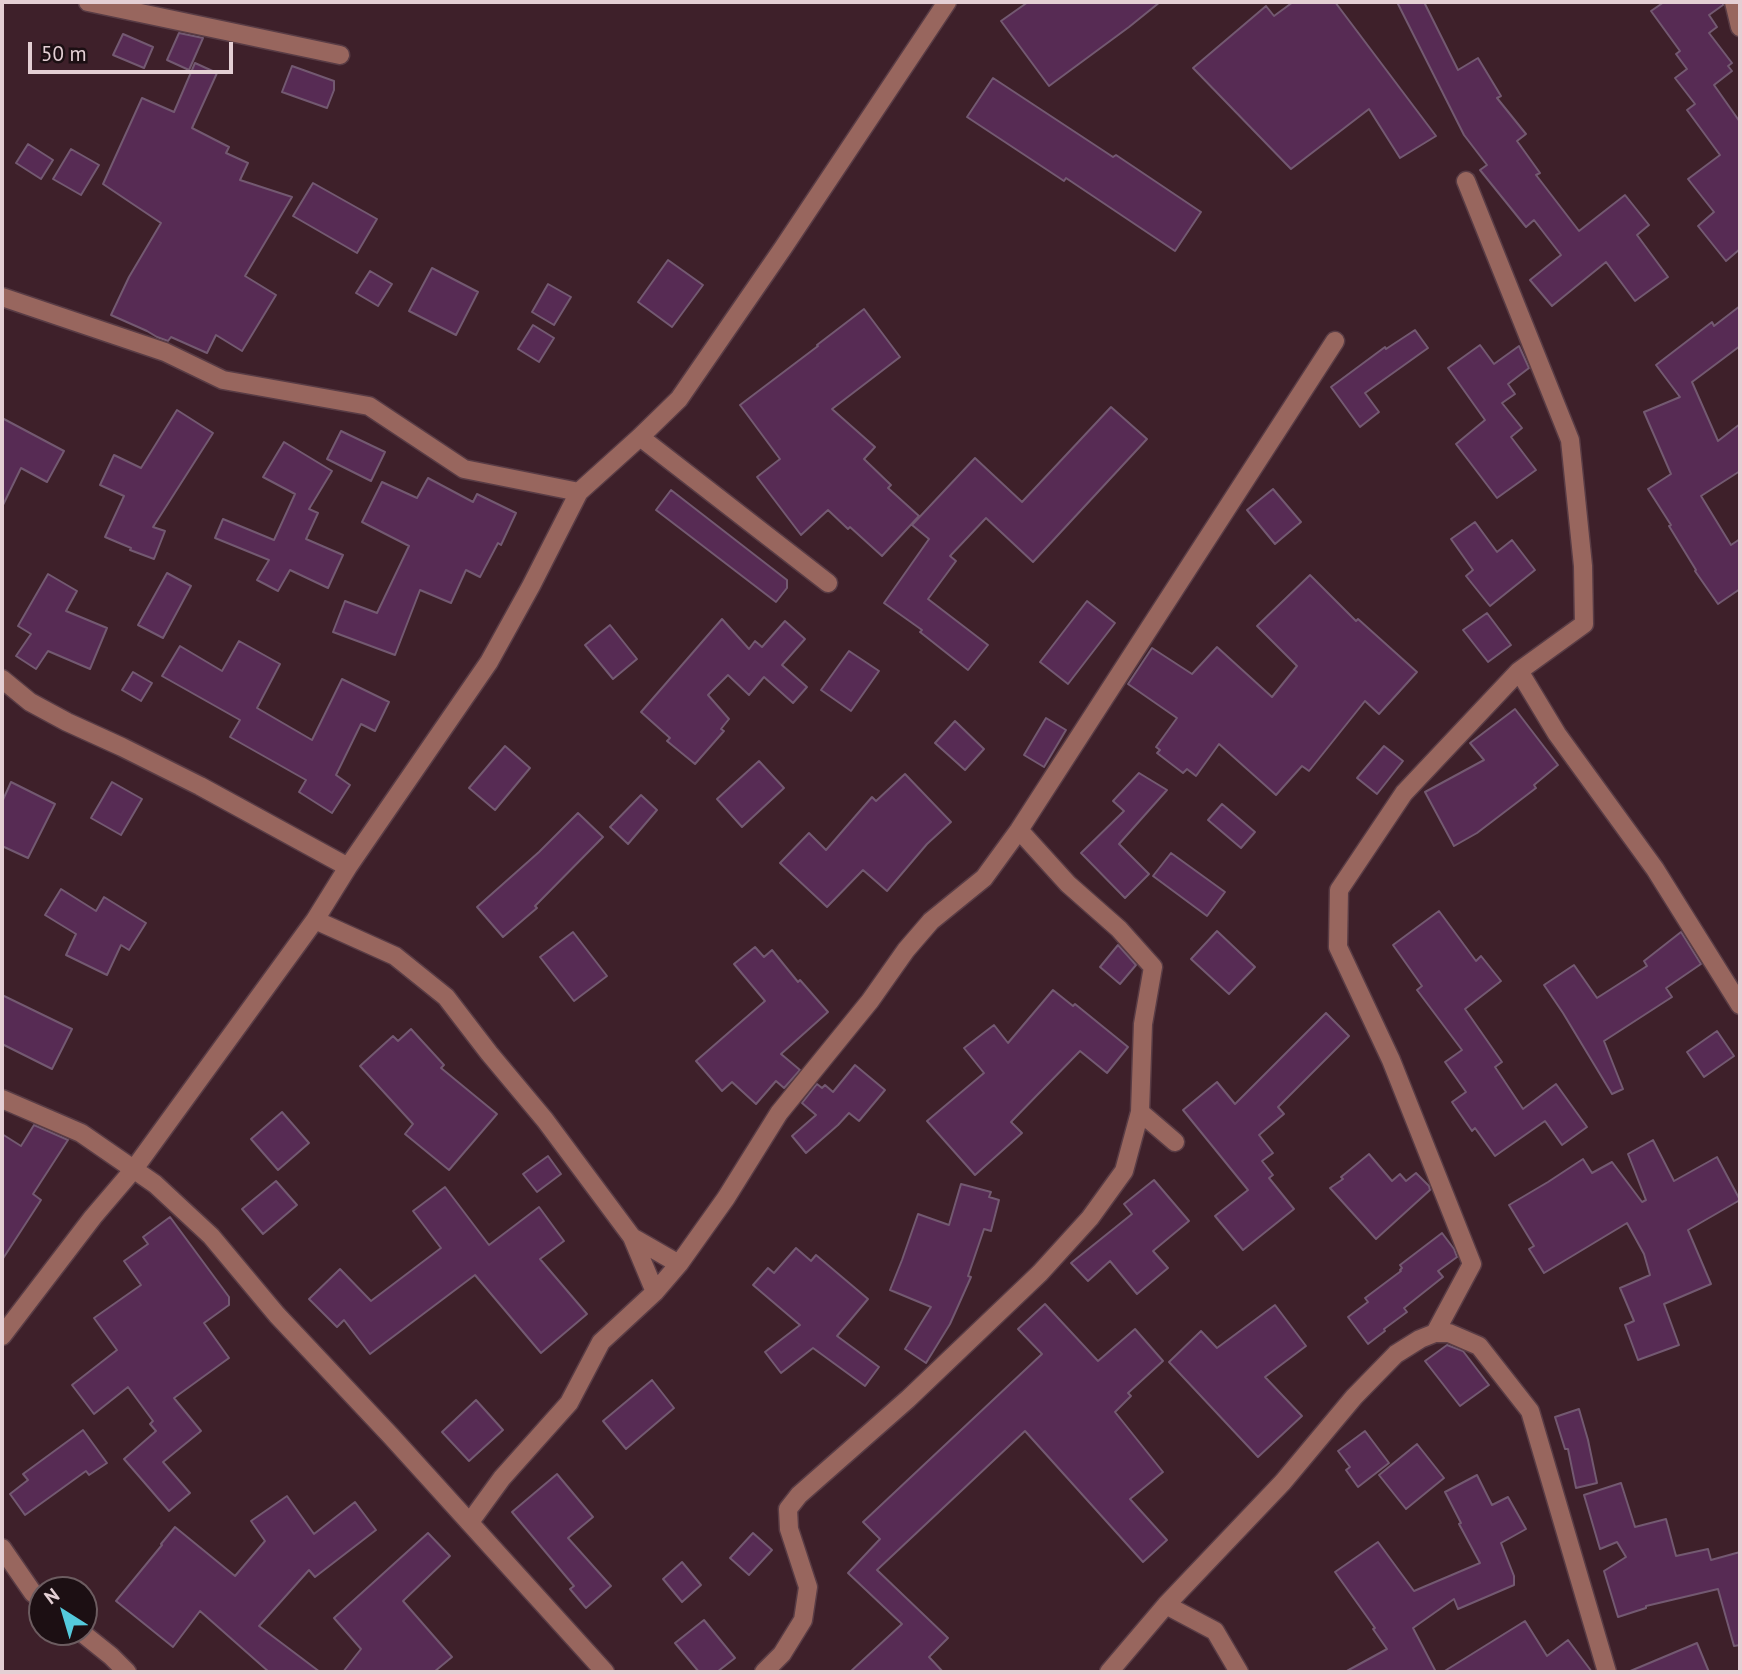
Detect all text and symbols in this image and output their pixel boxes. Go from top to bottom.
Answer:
scale bar [32,28,236,72]
text: 50 m [41,40,87,67]
north arrow [28,1576,98,1646]
text: N [39,1582,64,1609]

